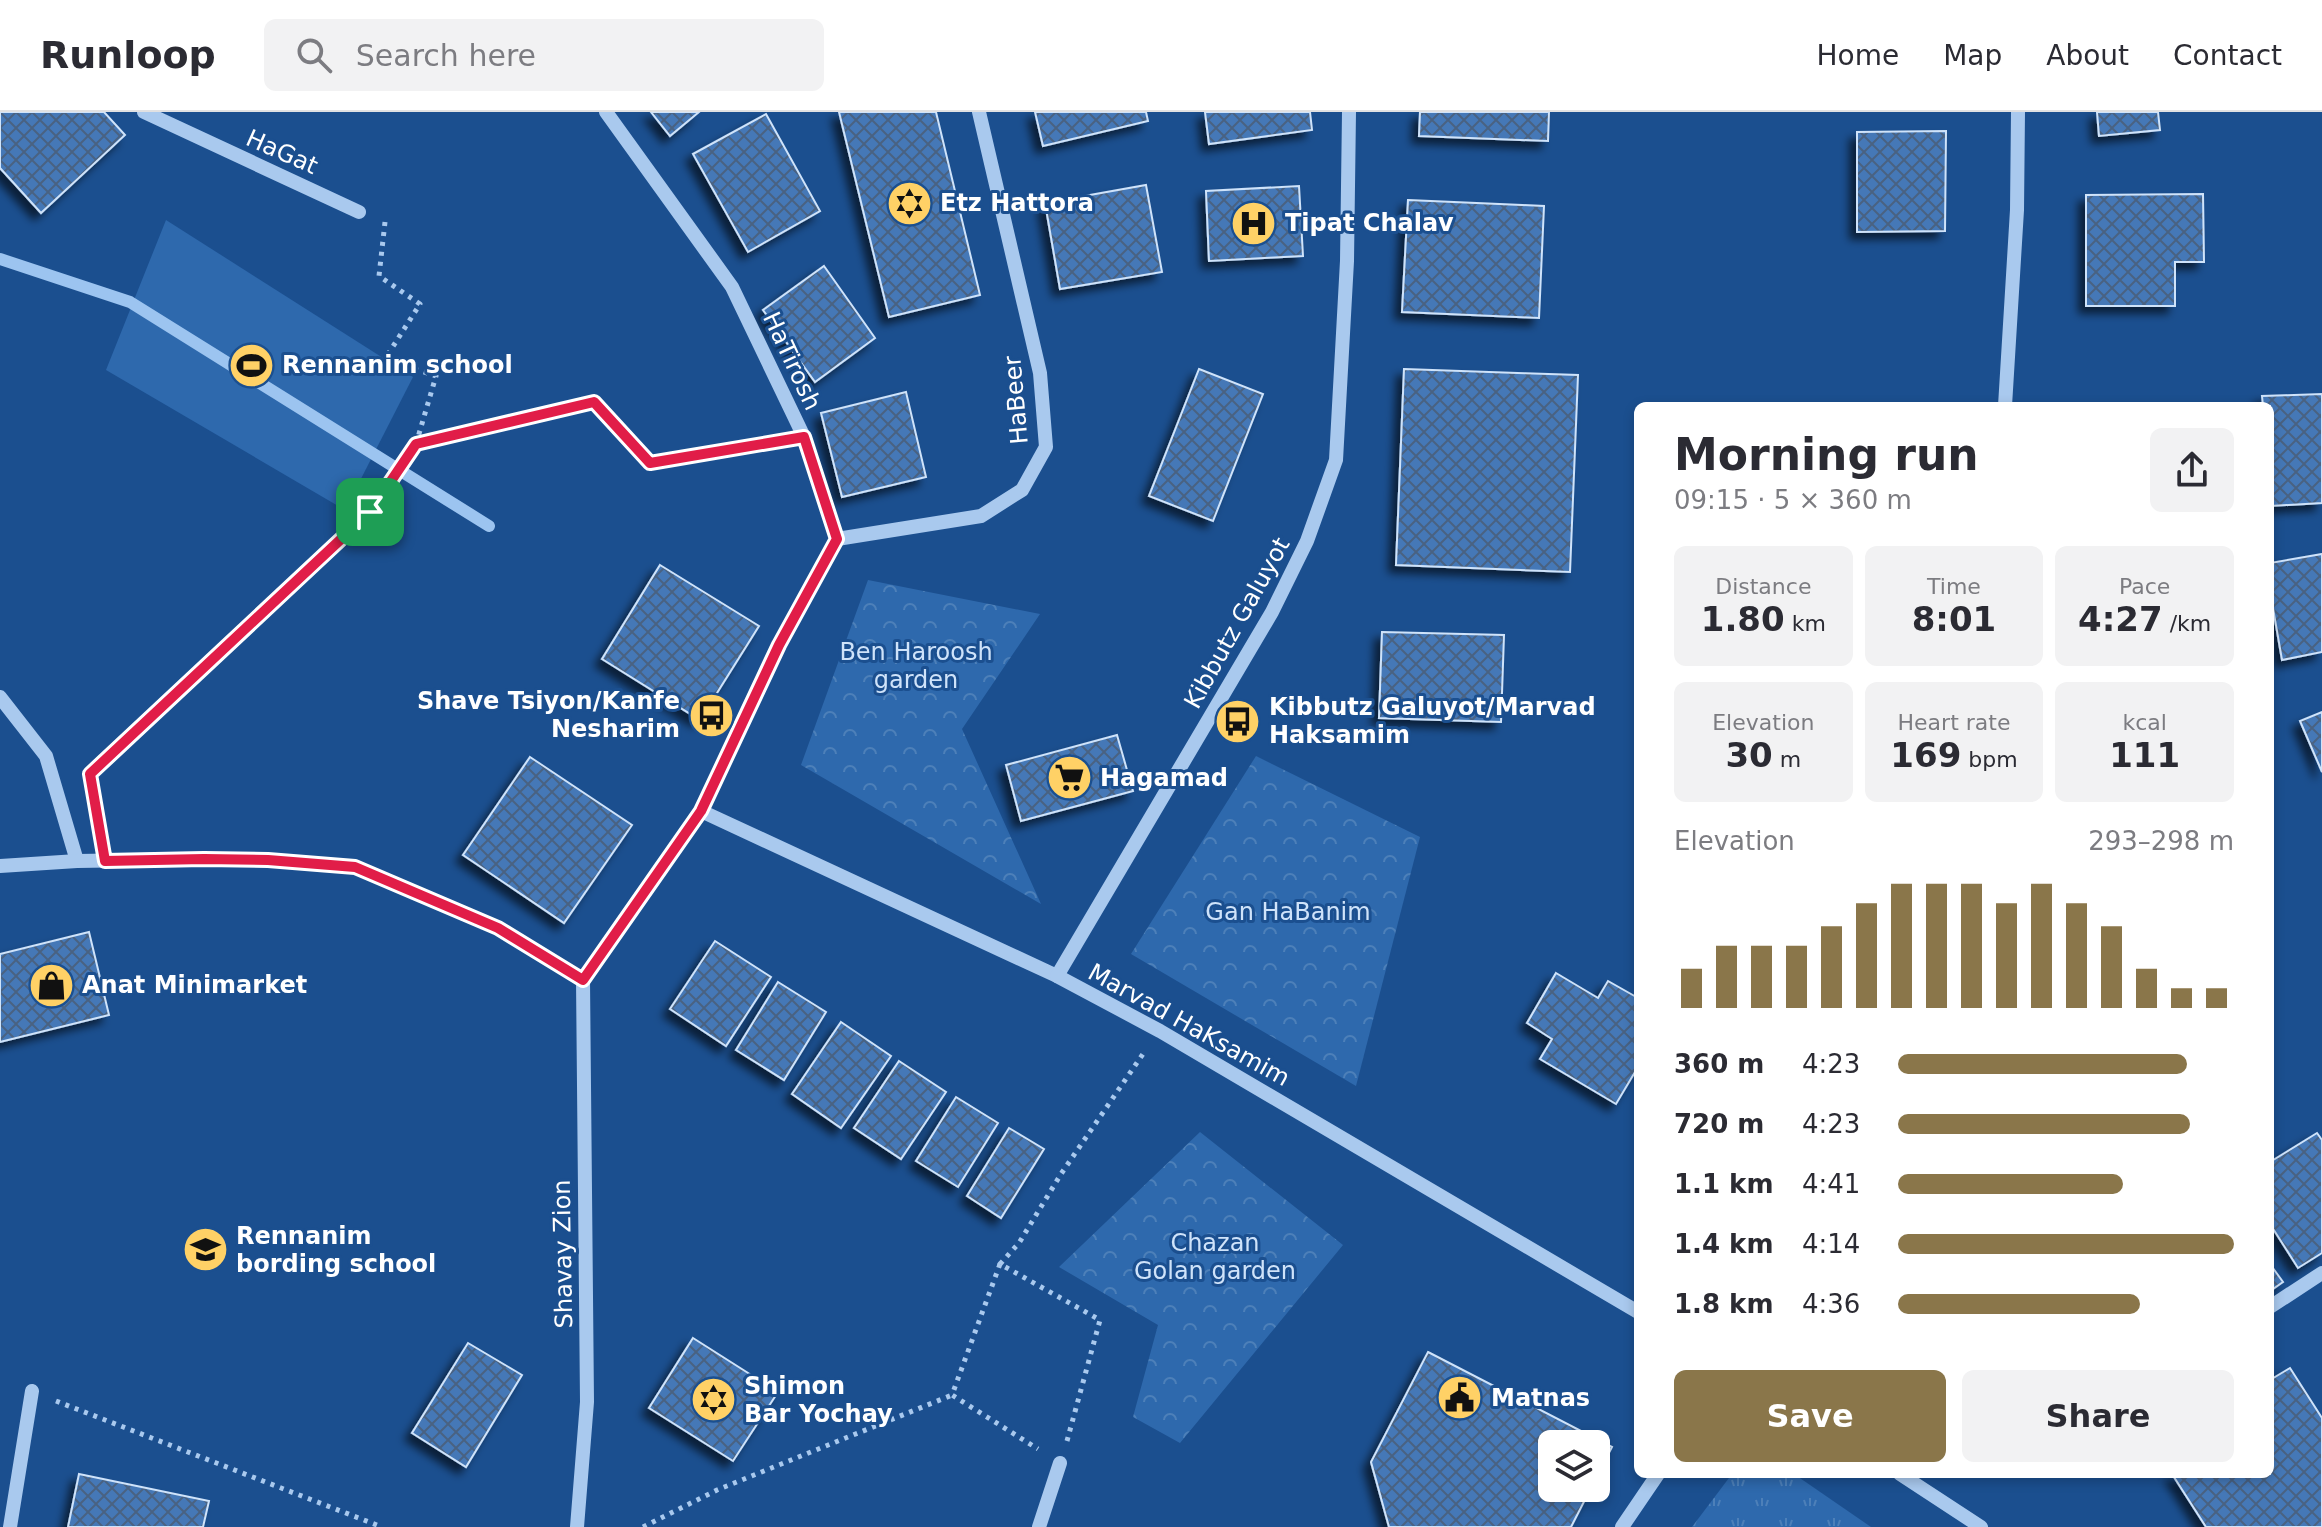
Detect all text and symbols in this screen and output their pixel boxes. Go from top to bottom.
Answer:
search box [264,19,824,91]
text: Runloop [40,33,216,77]
icon: search [292,33,336,77]
text: Search here [356,38,536,73]
text: Home [1816,39,1899,72]
text: Map [1943,39,2002,72]
text: About [2046,39,2129,72]
text: Contact [2173,39,2282,72]
street label: HaGat [242,124,322,180]
synagogue icon: Etz Hattora [885,179,933,227]
place label: Etz Hattora [940,189,1094,217]
hospital icon: Tipat Chalav [1230,199,1278,247]
place label: Tipat Chalav [1285,209,1454,237]
street label: HaTirosh [757,307,827,415]
sports icon: Rennanim school [227,341,275,389]
place label: Rennanim school [282,351,513,379]
street label: HaBeer [998,355,1034,445]
button: share [2150,428,2234,512]
text: Morning run [1674,429,1979,480]
pin [336,478,404,546]
text: 09:15 · 5 × 360 m [1674,485,1912,515]
icon: arrive [348,490,392,534]
street label: Kibbutz Galuyot [1178,533,1296,713]
text: Distance [1715,574,1811,599]
text: Time [1927,574,1981,599]
text: Pace [2119,574,2170,599]
text: 1.80 [1701,599,1785,639]
text: 8:01 [1912,599,1996,639]
text: 4:27 [2078,599,2163,639]
text: km [1785,611,1826,636]
text: /km [2163,611,2211,636]
park label: Ben Haroosh garden [839,638,993,694]
place label: Shave Tsiyon/Kanfe Nesharim [417,687,680,743]
bus stop icon: Shave Tsiyon/Kanfe Nesharim [687,691,735,739]
place label: Kibbutz Galuyot/Marvad Haksamim [1269,693,1596,749]
bus stop icon: Kibbutz Galuyot/Marvad Haksamim [1214,697,1262,745]
text: Elevation [1712,710,1814,735]
text: Heart rate [1898,710,2010,735]
text: kcal [2122,710,2167,735]
text: 30 [1725,735,1773,775]
text: 169 [1890,735,1961,775]
text: 111 [2109,735,2180,775]
text: m [1773,747,1801,772]
text: bpm [1961,747,2018,772]
supermarket icon: Hagamad [1045,754,1093,802]
place label: Hagamad [1100,764,1228,792]
text: Elevation [1674,826,1795,856]
text: 293–298 m [2088,826,2234,856]
park label: Gan HaBanim [1205,898,1371,926]
street label: Marvad HaKsamim [1083,958,1295,1092]
shop icon: Anat Minimarket [27,961,75,1009]
place label: Anat Minimarket [82,971,307,999]
text: 360 m [1674,1049,1764,1079]
text: 4:23 [1802,1049,1860,1079]
text: 720 m [1674,1109,1764,1139]
text: 4:23 [1802,1109,1860,1139]
text: 1.1 km [1674,1169,1774,1199]
text: 4:41 [1802,1169,1860,1199]
street label: Shavay Zion [548,1179,578,1329]
place label: Rennanim bording school [236,1222,436,1278]
school or university icon: Rennanim bording school [181,1226,229,1274]
park label: Chazan Golan garden [1134,1229,1296,1285]
text: 1.4 km [1674,1229,1774,1259]
text: 4:14 [1802,1229,1860,1259]
text: 1.8 km [1674,1289,1774,1319]
text: 4:36 [1802,1289,1860,1319]
button: Save [1674,1370,1946,1462]
button: Share [1962,1370,2234,1462]
place label: Shimon Bar Yochay [744,1372,893,1428]
public building icon: Matnas [1436,1374,1484,1422]
synagogue icon: Shimon Bar Yochay [689,1376,737,1424]
place label: Matnas [1491,1384,1590,1412]
map controls [1538,1430,1610,1502]
button: layers [1538,1430,1610,1502]

